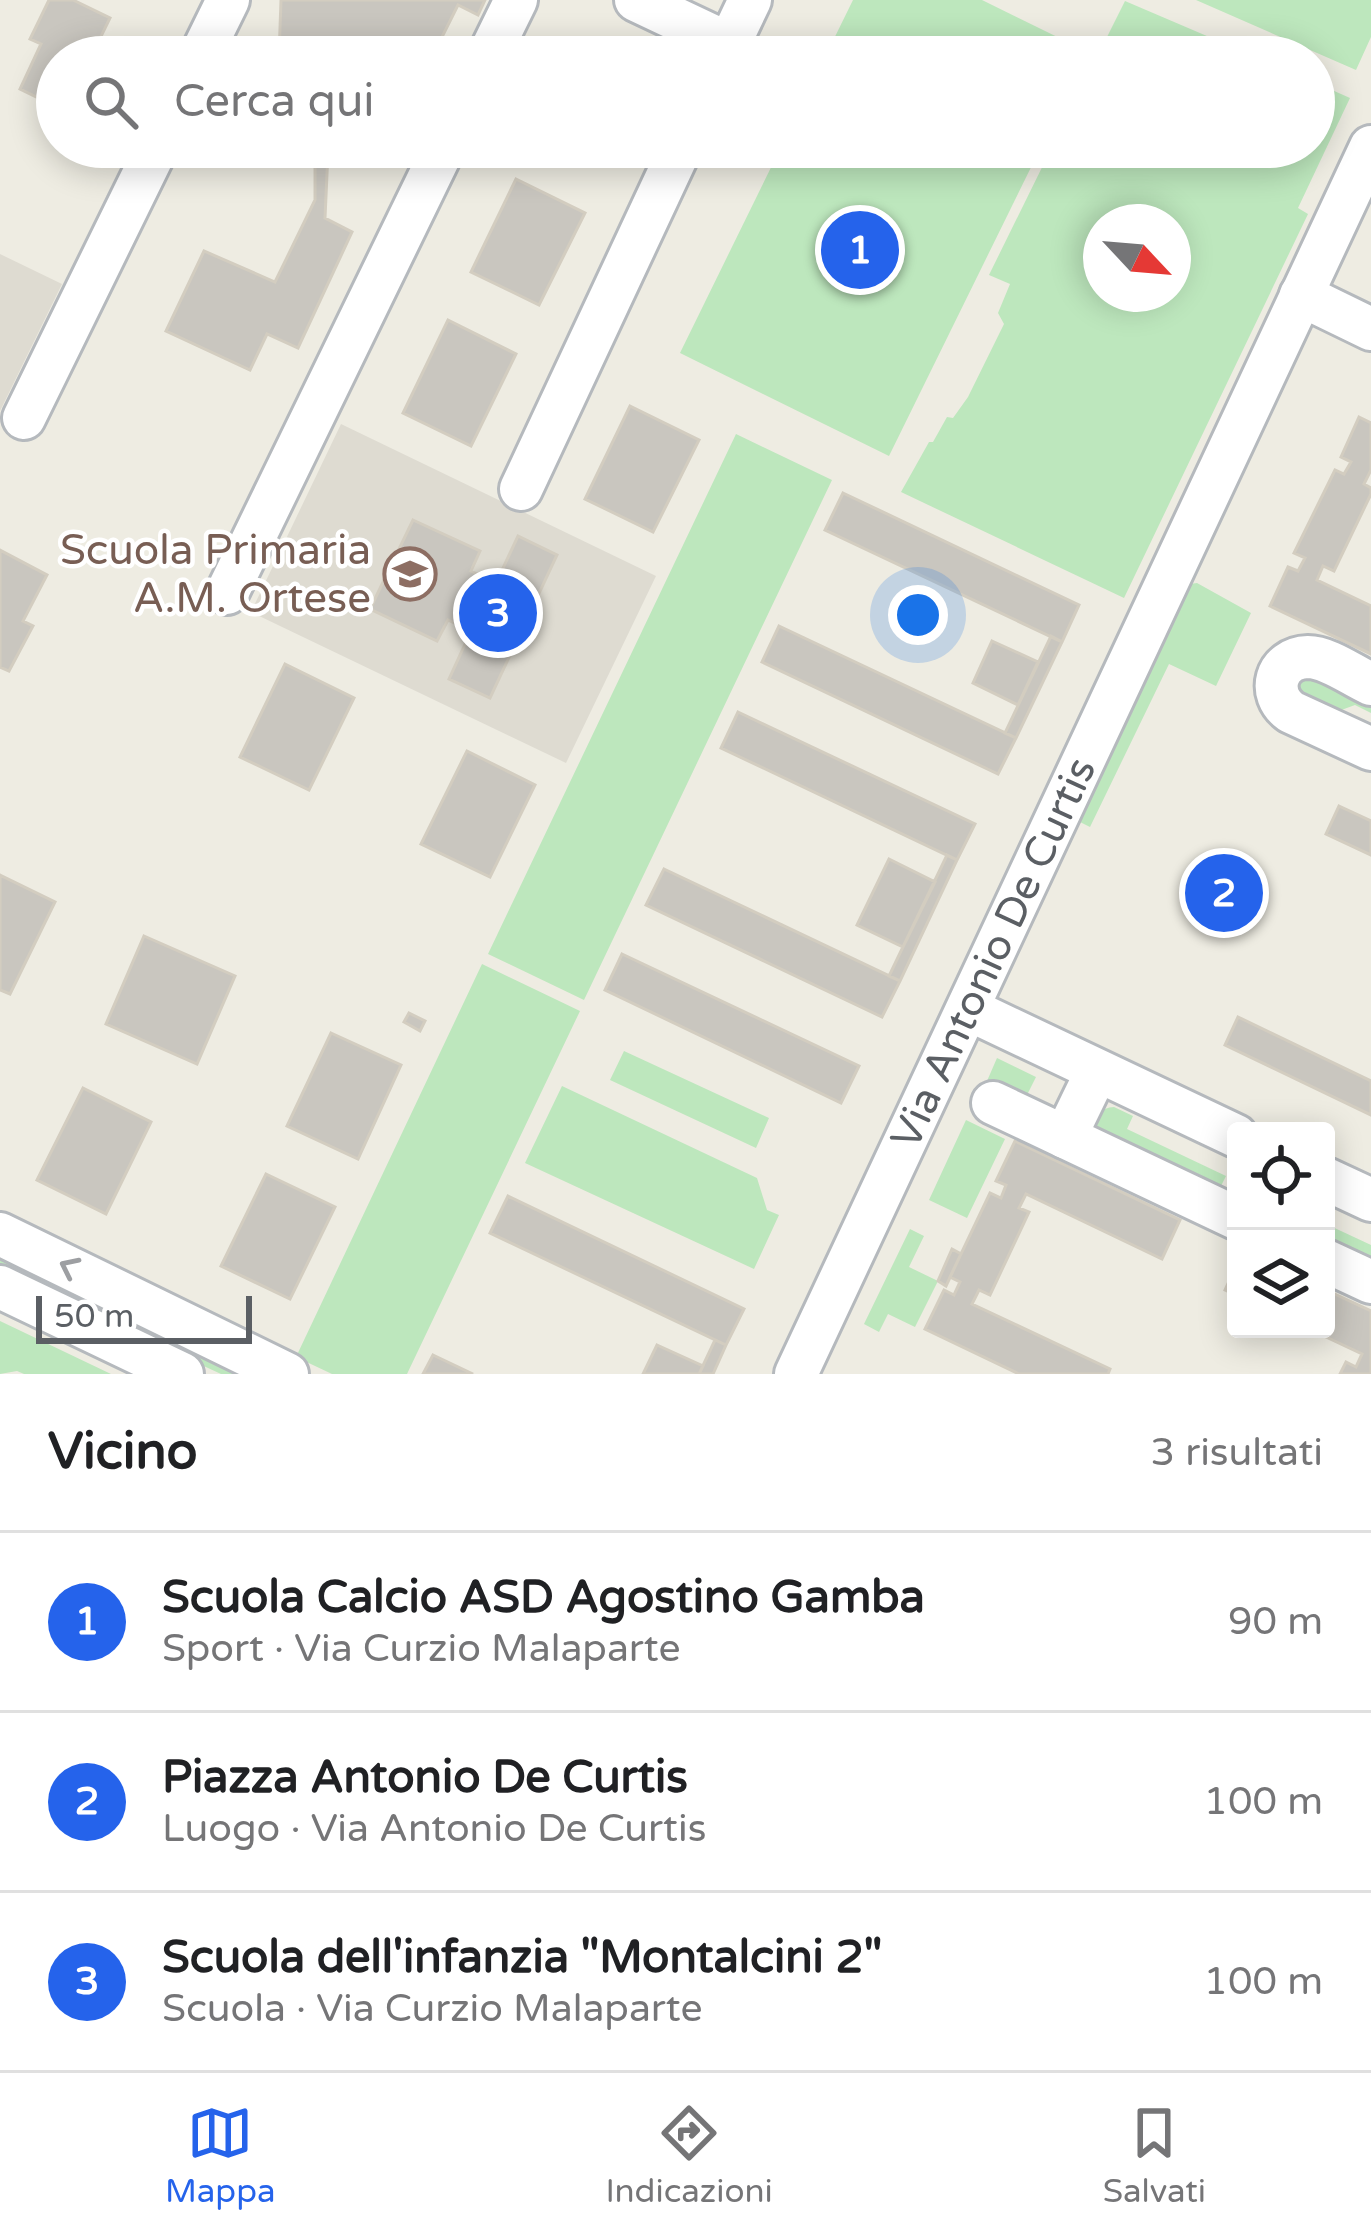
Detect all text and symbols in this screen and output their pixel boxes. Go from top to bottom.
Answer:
search box [36,36,1335,168]
icon: search [78,69,144,135]
text: Cerca qui [174,75,375,129]
north arrow [1083,204,1191,312]
pin: 1 [821,205,899,295]
place label: Scuola Primaria A.M. Ortese [60,525,371,624]
school or university icon: Scuola Primaria A.M. Ortese [382,546,438,602]
pin: 3 [459,568,537,658]
your location [888,585,948,645]
street label: Via Antonio De Curtis [880,749,1107,1157]
pin: 2 [1185,848,1263,938]
map controls [1227,1122,1335,1338]
button: locate [1227,1122,1335,1230]
button: layers [1227,1230,1335,1338]
one-way arrow [60,1258,81,1281]
scale bar [36,1290,252,1343]
text: 50 m [54,1297,134,1336]
text: Vicino [48,1421,198,1483]
text: 3 risultati [1151,1429,1323,1476]
text: Scuola Calcio ASD Agostino Gamba [162,1571,925,1625]
text: 1 [75,1598,99,1645]
text: 90 m [1228,1598,1323,1645]
text: Sport · Via Curzio Malaparte [162,1625,680,1672]
text: Piazza Antonio De Curtis [162,1751,688,1805]
text: 2 [75,1778,99,1825]
text: 100 m [1204,1778,1323,1825]
text: Luogo · Via Antonio De Curtis [162,1805,706,1852]
text: Scuola dell'infanzia "Montalcini 2" [162,1931,882,1985]
text: 3 [75,1958,99,2005]
text: 100 m [1204,1958,1323,2005]
text: Scuola · Via Curzio Malaparte [162,1985,703,2032]
tab: Mappa [165,2100,276,2211]
tab: Indicazioni [605,2100,773,2211]
tab: Salvati [1103,2100,1206,2211]

